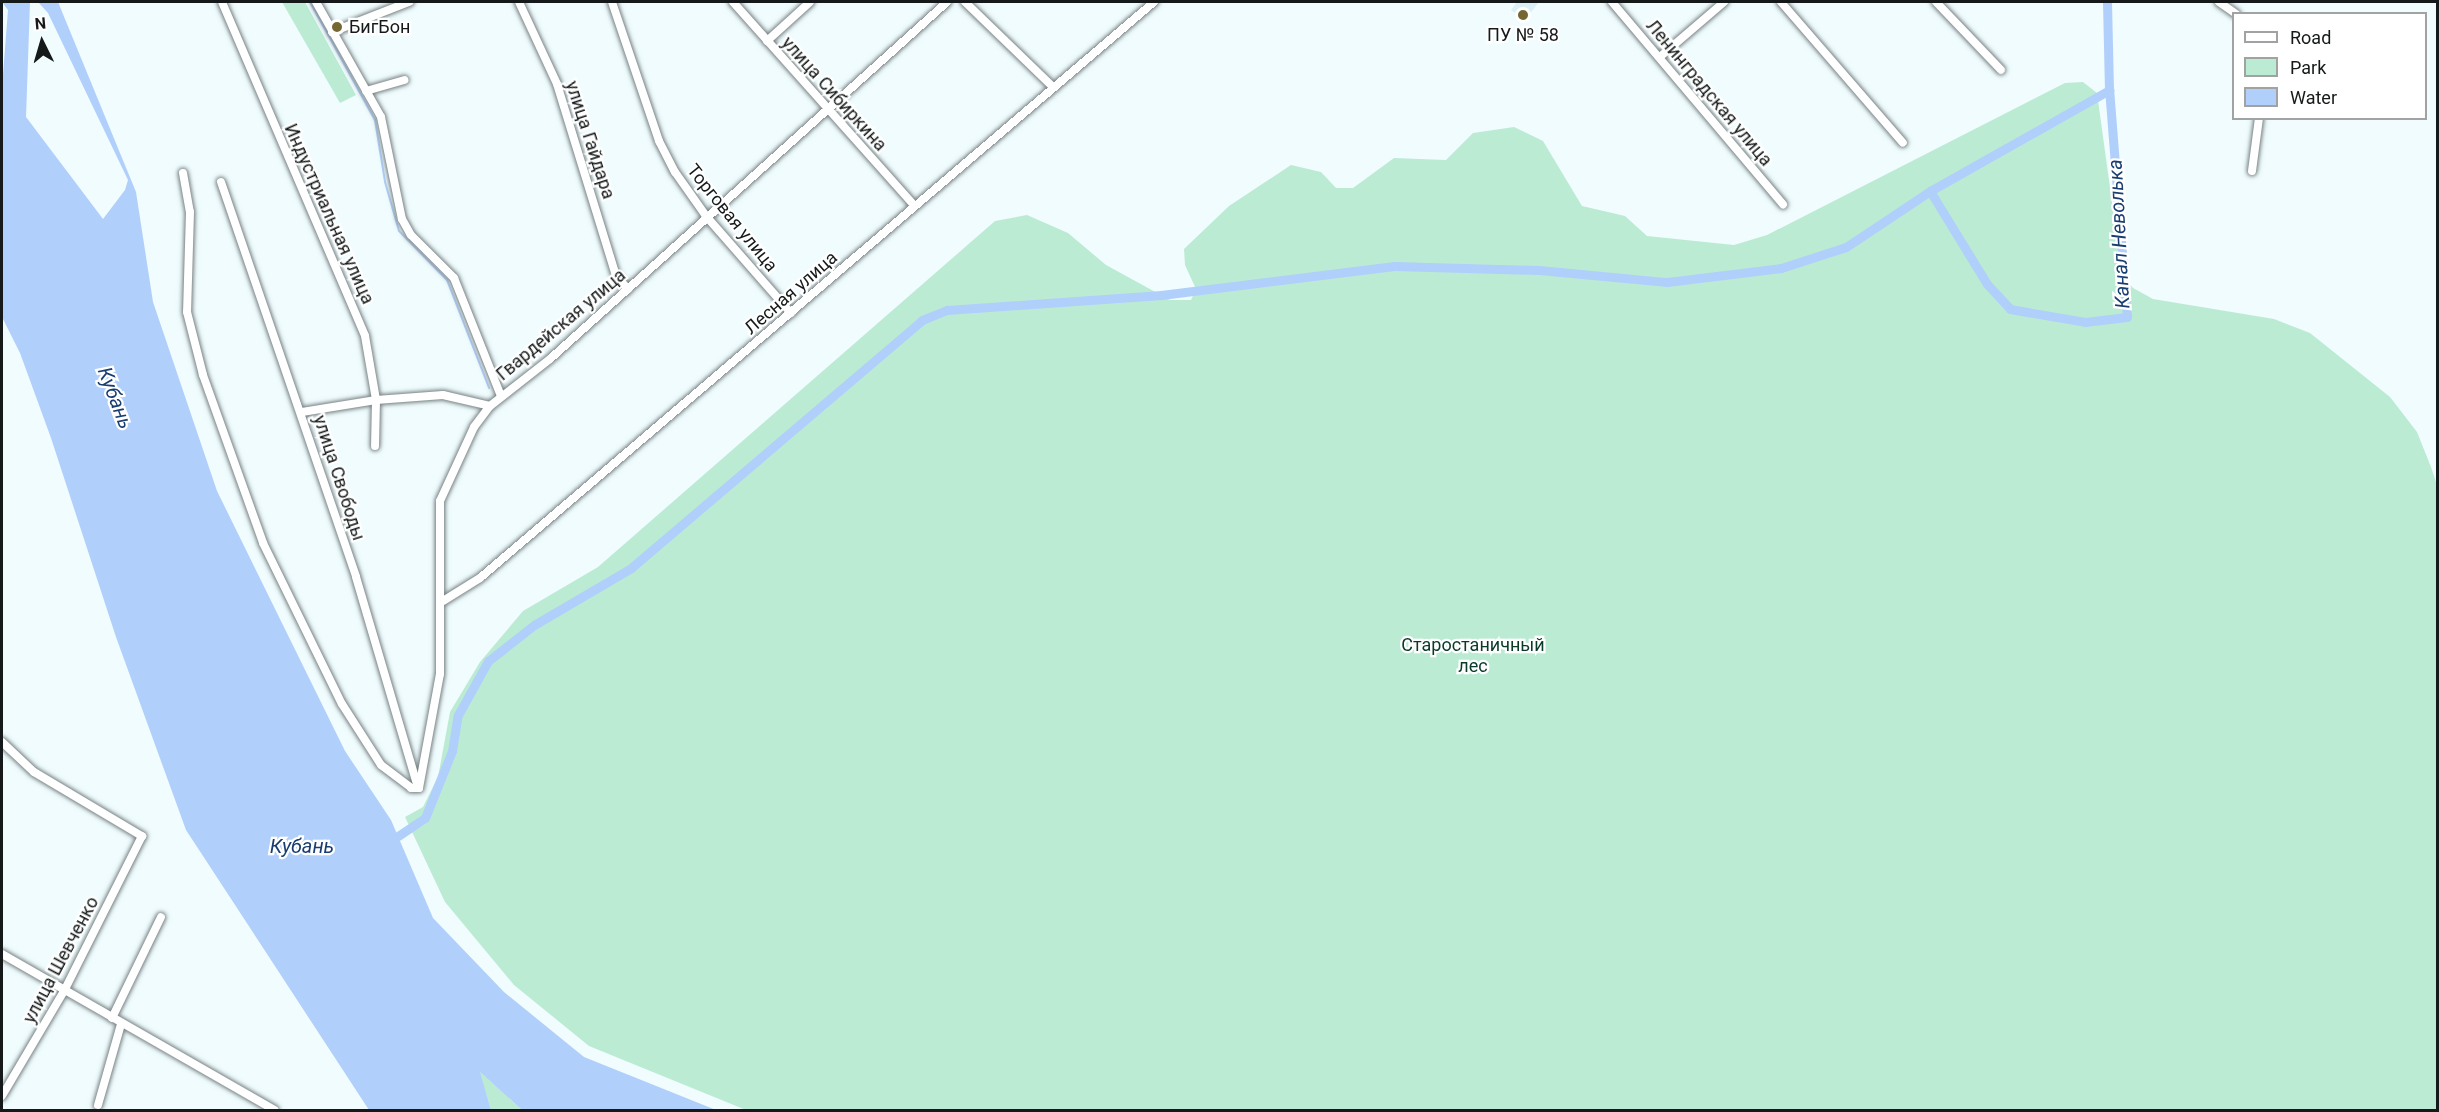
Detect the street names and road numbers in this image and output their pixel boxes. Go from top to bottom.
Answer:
street label: Ленинградская улица [1641,15,1777,171]
street label: улица Сибиркина [777,32,891,156]
street label: улица Гайдара [561,78,619,202]
street label: Индустриальная улица [279,121,379,307]
street label: Торговая улица [682,160,782,276]
street label: Лесная улица [740,247,842,339]
street label: Гвардейская улица [492,265,630,385]
street label: улица Свободы [309,413,369,543]
street label: улица Шевченко [19,893,103,1027]

